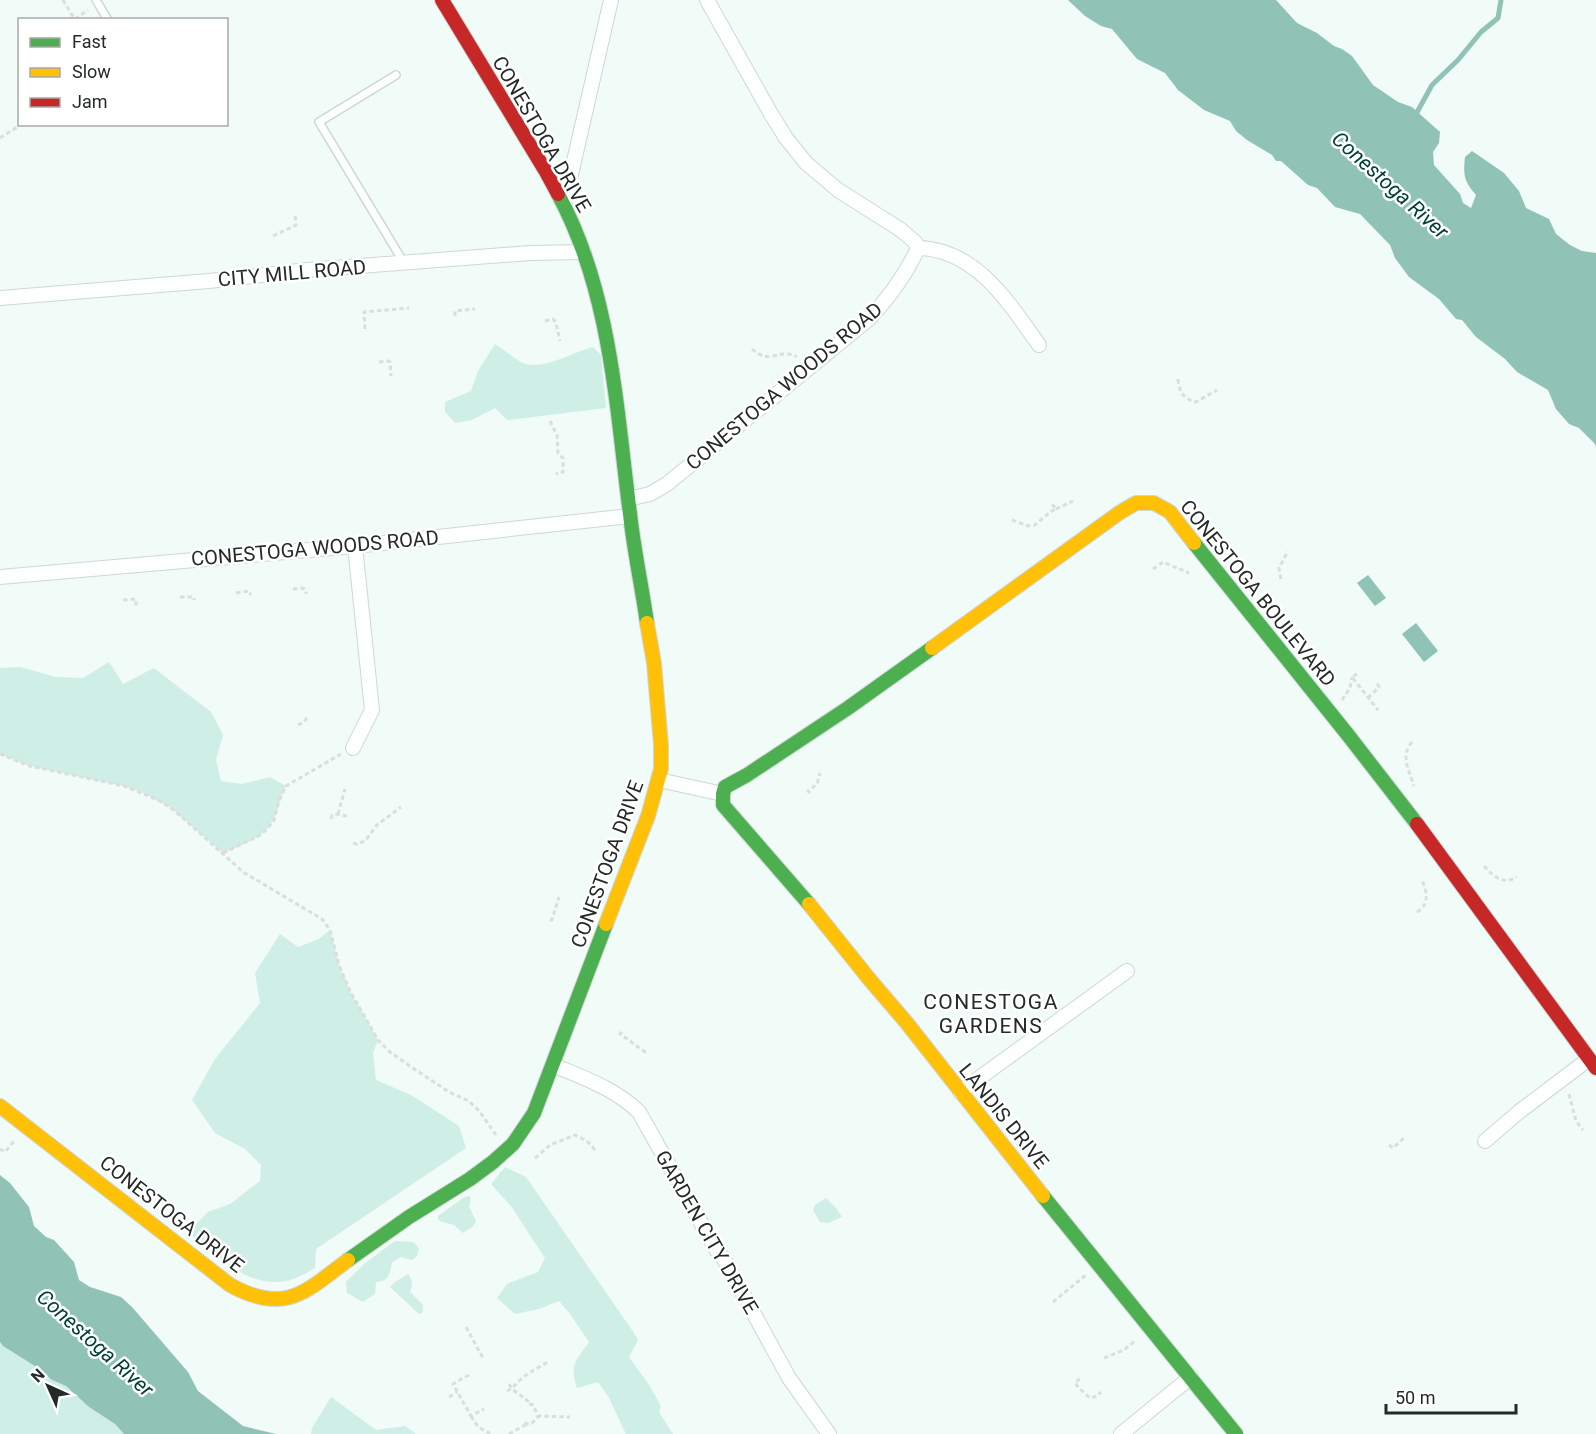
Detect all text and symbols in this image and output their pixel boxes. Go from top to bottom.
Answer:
legend [18,18,228,126]
text: Fast [72,31,107,52]
street label: CONESTOGA DRIVE [488,52,596,216]
text: Slow [72,61,111,82]
text: Jam [72,91,108,112]
water label: Conestoga River [1327,127,1454,244]
street label: CITY MILL ROAD [217,255,367,291]
street label: CONESTOGA WOODS ROAD [681,297,887,475]
street label: CONESTOGA BOULEVARD [1175,495,1341,691]
street label: CONESTOGA WOODS ROAD [190,525,440,571]
street label: CONESTOGA DRIVE [566,777,648,951]
district label: CONESTOGA GARDENS [923,990,1059,1038]
street label: LANDIS DRIVE [954,1058,1054,1174]
street label: GARDEN CITY DRIVE [650,1146,764,1318]
street label: CONESTOGA DRIVE [95,1150,249,1278]
water label: Conestoga River [32,1285,159,1402]
north arrow [18,1356,78,1416]
text: N [27,1365,48,1386]
scale bar [1386,1377,1516,1415]
text: 50 m [1395,1387,1435,1408]

